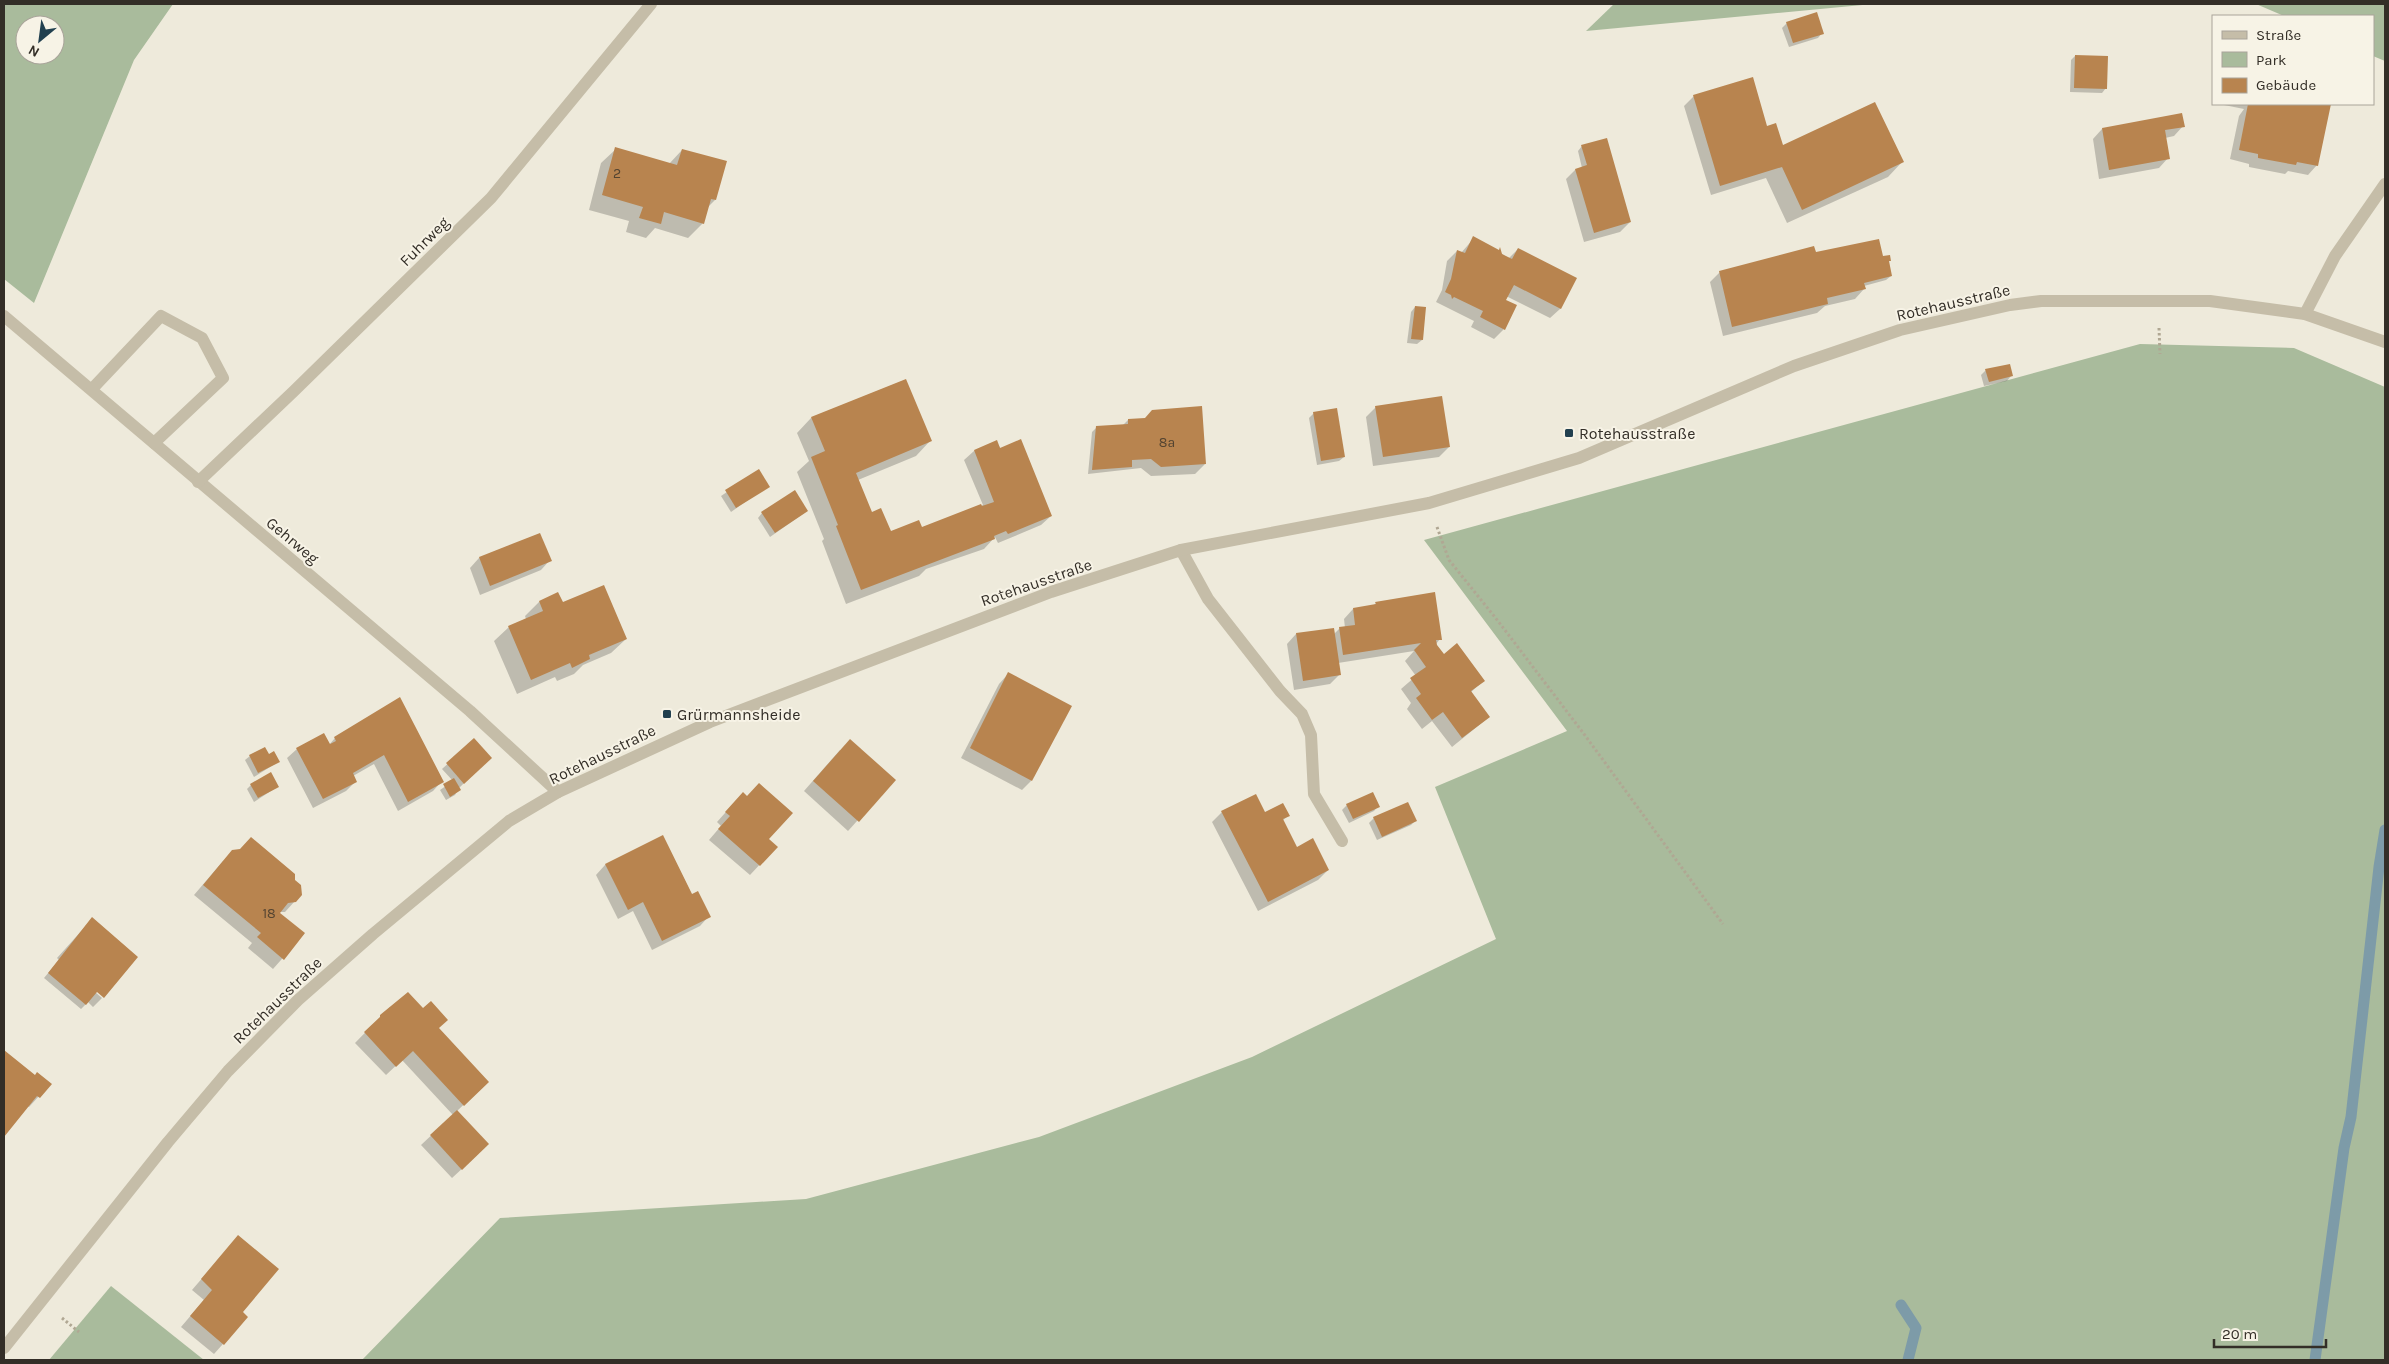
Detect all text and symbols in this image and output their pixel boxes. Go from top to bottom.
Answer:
north arrow [15,15,65,65]
legend [2212,15,2374,105]
text: Straße [2256,26,2301,44]
text: N [25,41,42,61]
text: Park [2256,51,2286,69]
text: Gebäude [2256,76,2316,94]
house number: 2 [613,165,621,182]
street label: Fuhrweg [396,213,453,270]
street label: Rotehausstraße [1894,280,2012,325]
place label: Rotehausstraße [1579,424,1695,443]
marker: Rotehausstraße [1563,427,1575,439]
house number: 8a [1159,434,1175,451]
street label: Gehrweg [263,513,323,568]
street label: Rotehausstraße [978,555,1094,610]
place label: Grürmannsheide [677,705,800,724]
marker: Grürmannsheide [661,708,673,720]
street label: Rotehausstraße [546,720,659,788]
house number: 18 [262,905,276,922]
street label: Rotehausstraße [229,953,326,1048]
scale bar [2214,1316,2326,1348]
text: 20 m [2222,1325,2257,1343]

